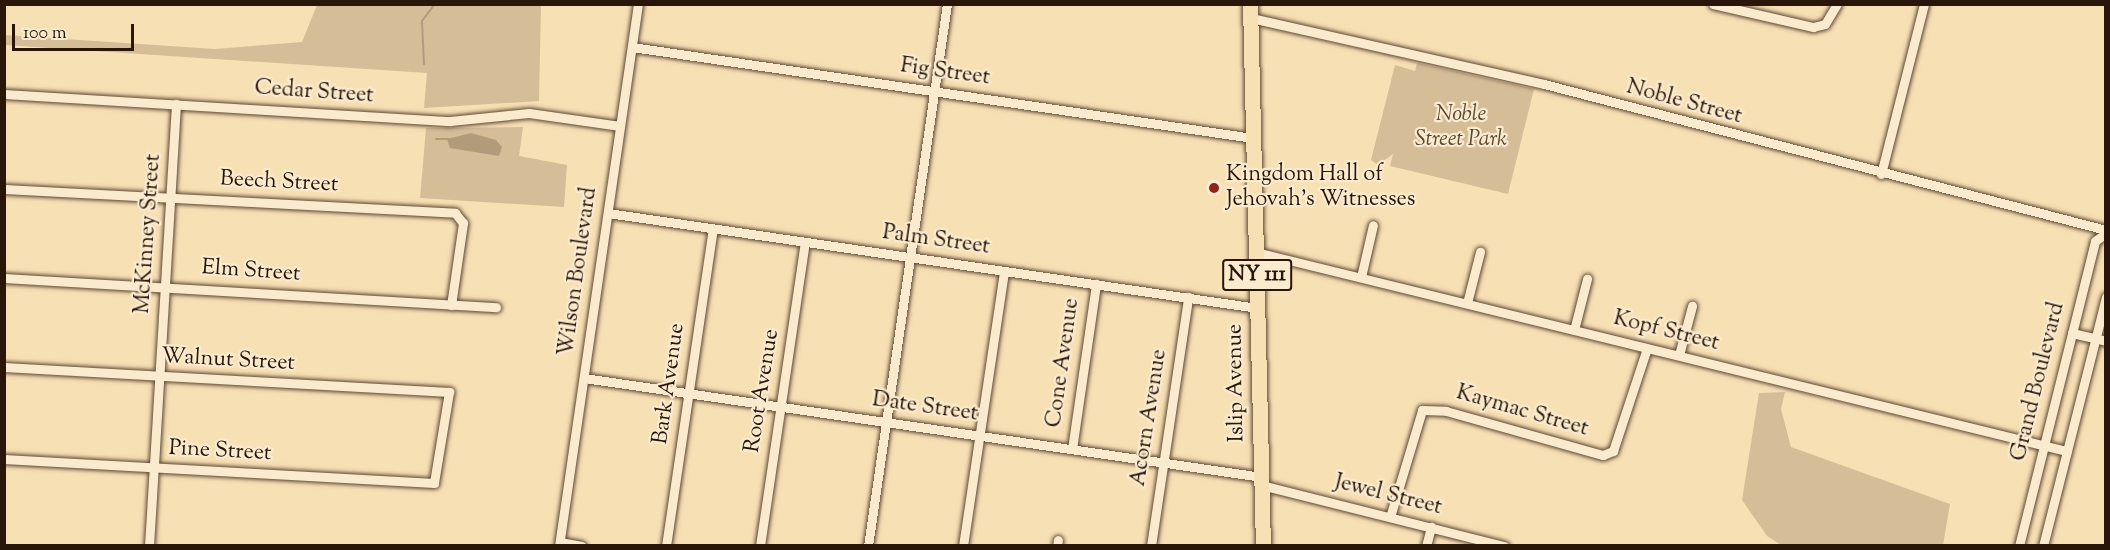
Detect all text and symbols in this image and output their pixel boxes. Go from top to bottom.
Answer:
scale bar [15,12,136,50]
text: 100 m [23,21,67,47]
street label: Fig Street [898,54,992,92]
street label: Noble Street [1623,75,1745,131]
street label: Cedar Street [254,76,374,110]
park label: Noble Street Park [1415,102,1507,154]
street label: McKinney Street [130,153,168,315]
place label: Kingdom Hall of Jehovah’s Witnesses [1226,162,1415,214]
street label: Beech Street [219,167,339,199]
marker: Kingdom Hall of Jehovah’s Witnesses [1207,181,1221,195]
street label: Wilson Boulevard [554,186,604,358]
street label: Palm Street [881,220,991,262]
street label: Elm Street [201,255,301,289]
road number: NY 111 [1221,257,1293,293]
street label: Cone Avenue [1042,297,1086,429]
street label: Grand Boulevard [2007,300,2071,464]
street label: Kopf Street [1610,306,1722,358]
street label: Bark Avenue [648,322,692,446]
street label: Islip Avenue [1223,324,1251,442]
street label: Root Avenue [740,327,786,455]
street label: Walnut Street [160,344,296,378]
street label: Acorn Avenue [1126,348,1174,488]
street label: Kaymac Street [1453,381,1591,443]
street label: Date Street [870,388,980,428]
street label: Pine Street [168,436,272,468]
street label: Jewel Street [1331,470,1445,522]

